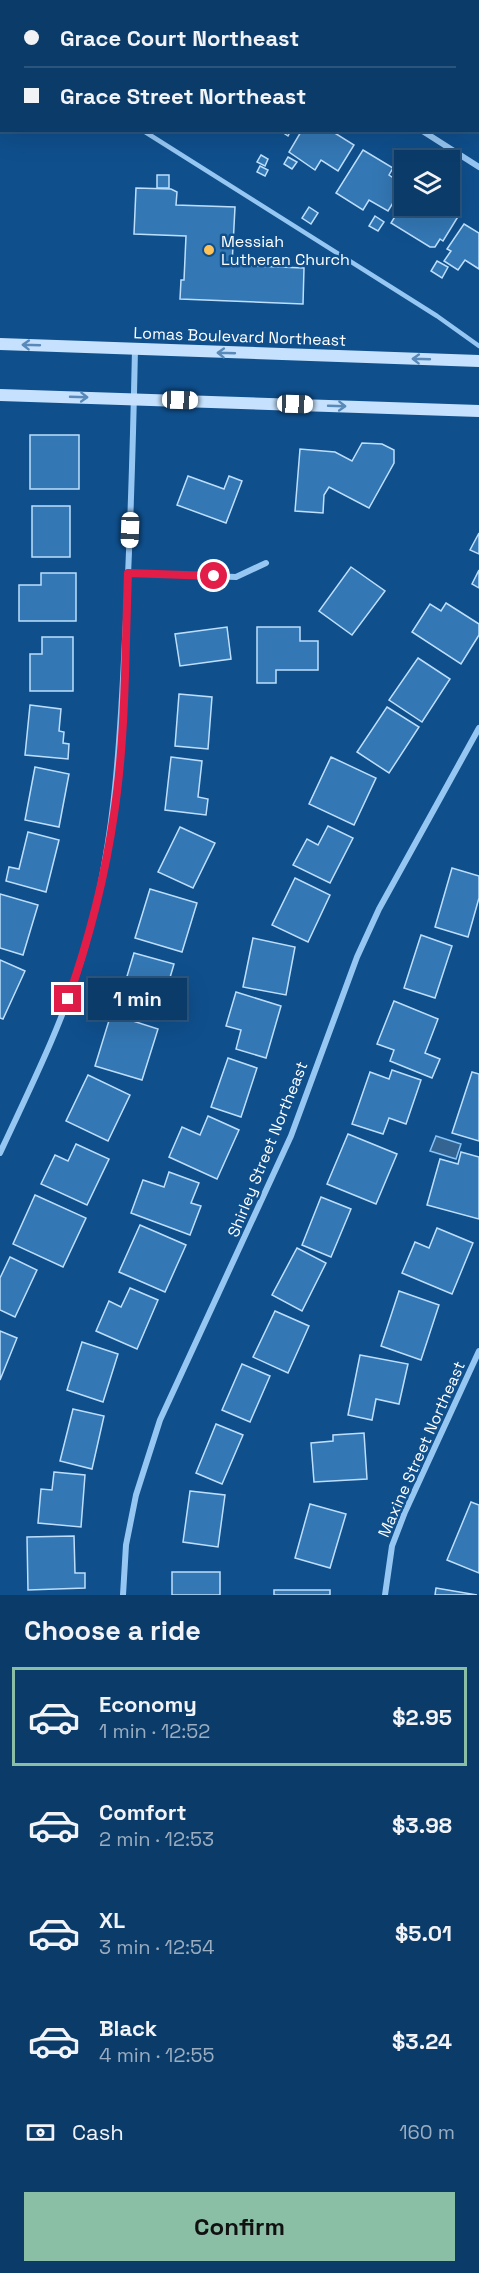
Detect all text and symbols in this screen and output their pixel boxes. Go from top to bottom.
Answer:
text: Grace Court Northeast [60,24,299,52]
text: Grace Street Northeast [60,82,306,110]
map controls [394,150,460,216]
button: layers [394,150,460,216]
place label: Messiah Lutheran Church [221,231,350,270]
marker: Messiah Lutheran Church [202,243,216,257]
street label: Lomas Boulevard Northeast [133,322,347,351]
one-way arrow [21,339,41,351]
one-way arrow [216,347,236,358]
one-way arrow [411,354,431,365]
car [162,390,198,410]
one-way arrow [69,391,89,402]
car [277,394,313,414]
one-way arrow [327,400,347,411]
car [120,512,140,548]
route start [200,562,227,589]
callout: 1 min [89,978,188,1020]
route end [54,985,81,1012]
text: 1 min [113,986,162,1012]
street label: Shirley Street Northeast [223,1058,312,1240]
street label: Maxine Street Northeast [373,1358,470,1541]
text: Choose a ride [24,1613,201,1648]
icon: car [27,1690,81,1744]
text: Economy [99,1690,197,1718]
text: $2.95 [392,1703,452,1731]
text: 1 min · 12:52 [99,1718,210,1744]
icon: car [27,1798,81,1852]
text: Comfort [99,1798,187,1826]
text: $3.98 [392,1811,452,1839]
text: 2 min · 12:53 [99,1826,214,1852]
icon: car [27,1906,81,1960]
text: XL [99,1906,125,1934]
text: $5.01 [395,1919,452,1947]
text: 3 min · 12:54 [99,1934,215,1960]
icon: car [27,2014,81,2068]
text: Black [99,2014,157,2042]
text: $3.24 [392,2027,452,2055]
text: 4 min · 12:55 [99,2042,214,2068]
icon: cash [24,2116,57,2149]
text: Cash [72,2118,124,2146]
text: 160 m [399,2119,455,2145]
button: Confirm [24,2192,455,2261]

